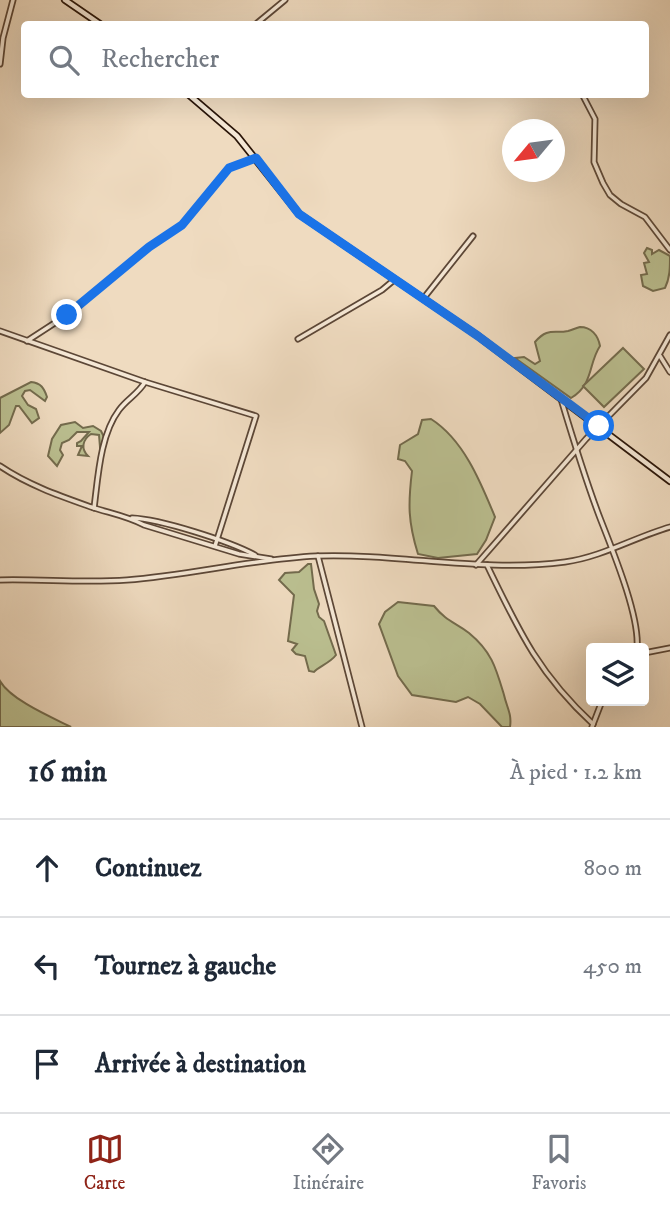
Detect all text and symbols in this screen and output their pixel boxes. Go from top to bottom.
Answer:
search box [21,21,649,98]
icon: search [45,41,83,79]
text: Rechercher [101,43,219,76]
north arrow [502,119,565,182]
route end [51,299,82,330]
route start [583,410,614,441]
map controls [586,643,649,706]
button: layers [586,643,649,706]
text: 16 min [28,754,107,791]
text: À pied · 1.2 km [510,758,642,787]
icon: ahead [28,849,66,887]
text: Continuez [95,852,201,885]
text: 800 m [584,854,642,883]
icon: left [28,947,66,985]
text: Tournez à gauche [95,950,276,983]
text: 450 m [583,952,642,981]
icon: arrive [28,1045,66,1083]
text: Arrivée à destination [95,1048,306,1081]
tab: Carte [84,1130,125,1195]
tab: Itinéraire [293,1130,364,1195]
tab: Favoris [531,1130,586,1195]

